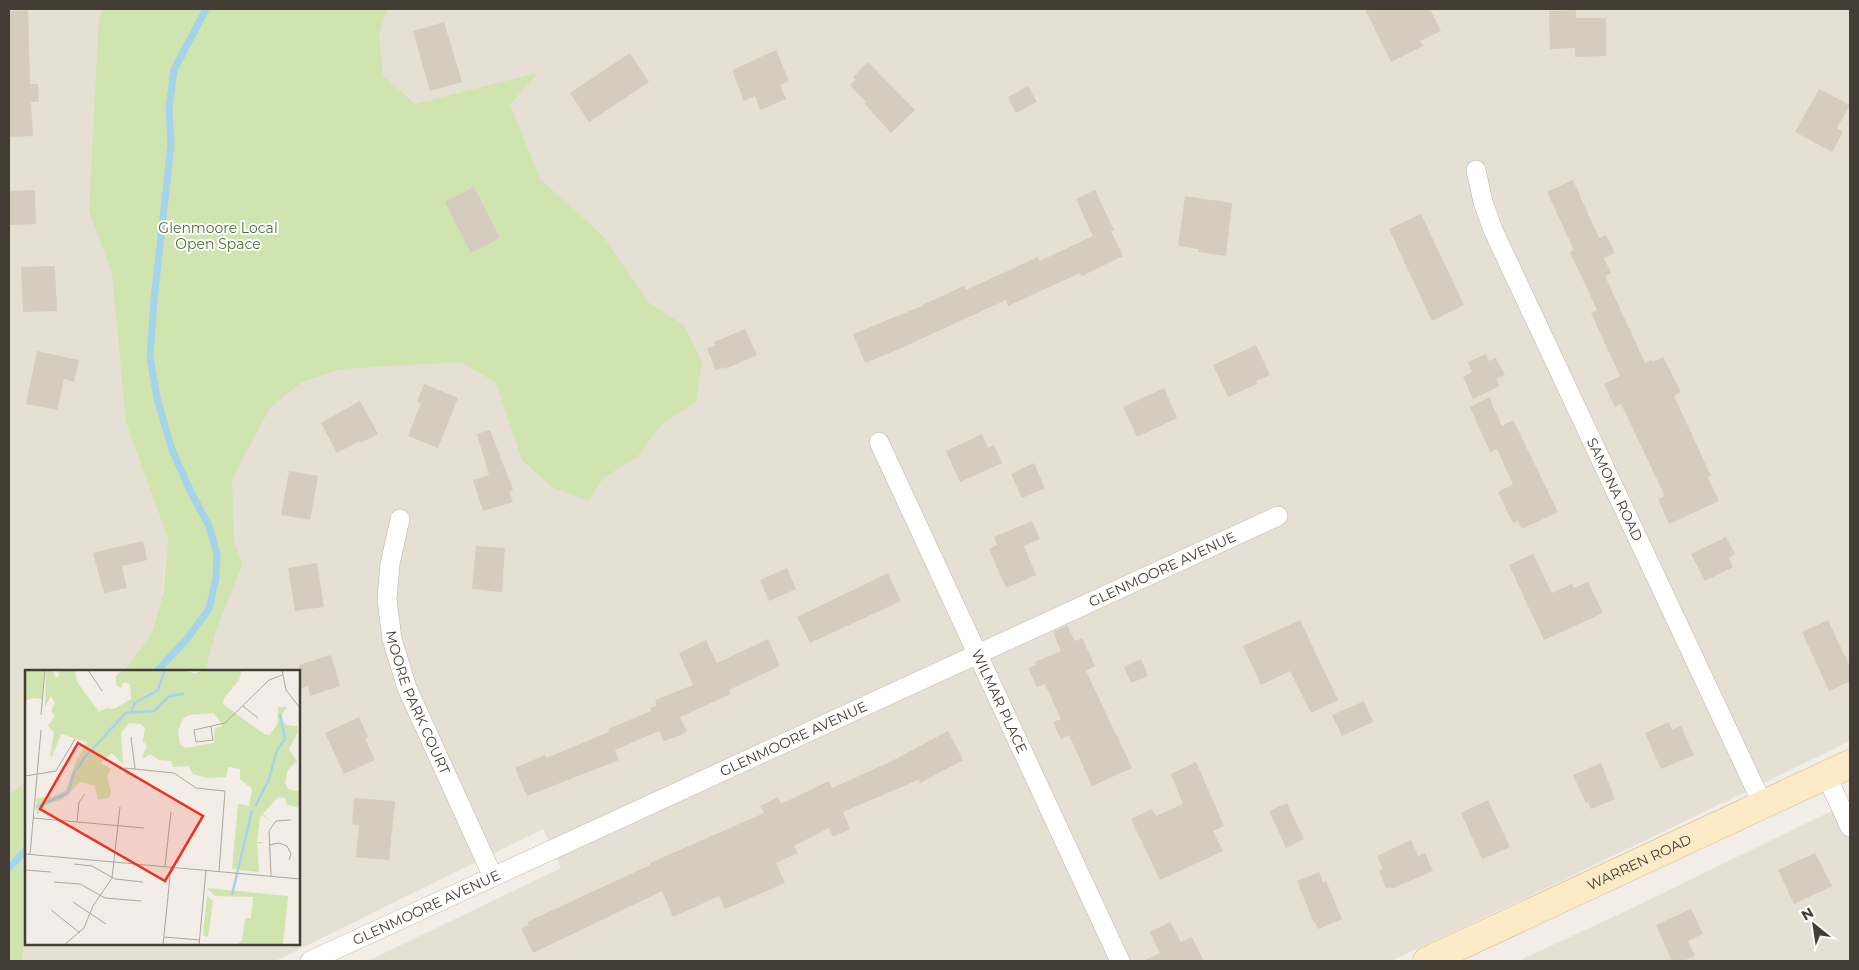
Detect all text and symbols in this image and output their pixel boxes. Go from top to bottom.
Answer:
park label: Glenmoore Local Open Space [158,219,278,253]
street label: SAMONA ROAD [1583,435,1647,544]
street label: GLENMOORE AVENUE [1086,528,1239,611]
street label: MOORE PARK COURT [382,630,454,777]
street label: WILMAR PLACE [968,647,1031,756]
inset map [25,670,300,945]
street label: GLENMOORE AVENUE [717,697,870,780]
street label: WARREN ROAD [1584,830,1694,894]
street label: GLENMOORE AVENUE [350,866,503,949]
north arrow [1789,900,1839,950]
text: N [1798,903,1817,924]

